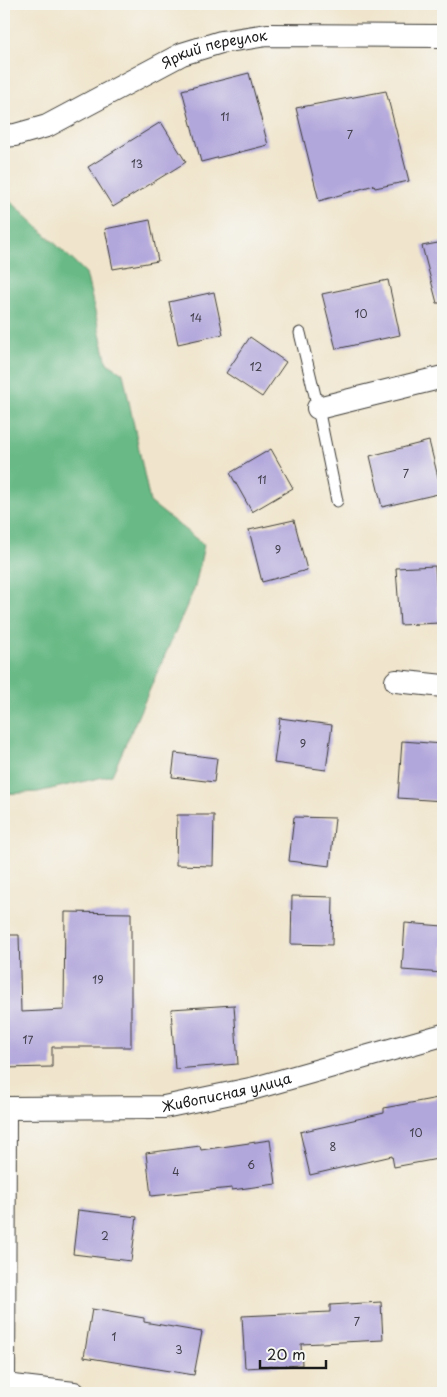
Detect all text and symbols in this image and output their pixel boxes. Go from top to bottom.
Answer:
street label: Яркий переулок [157,24,269,73]
house number: 11 [220,108,230,125]
house number: 7 [347,126,353,143]
house number: 13 [131,155,143,172]
house number: 10 [355,305,367,322]
house number: 14 [190,309,202,326]
house number: 12 [250,358,263,375]
house number: 7 [403,465,409,482]
house number: 11 [257,471,267,488]
house number: 9 [275,541,281,558]
house number: 9 [300,735,306,752]
house number: 19 [92,971,104,988]
house number: 17 [23,1031,34,1048]
street label: Живописная улица [160,1067,294,1117]
house number: 10 [410,1124,422,1141]
house number: 8 [330,1138,337,1155]
house number: 6 [247,1156,255,1173]
house number: 4 [172,1163,180,1180]
house number: 2 [101,1227,109,1244]
house number: 7 [354,1313,360,1330]
house number: 1 [112,1328,117,1345]
scale bar [260,1337,326,1369]
house number: 3 [175,1341,183,1358]
text: 20 m [267,1342,306,1365]

